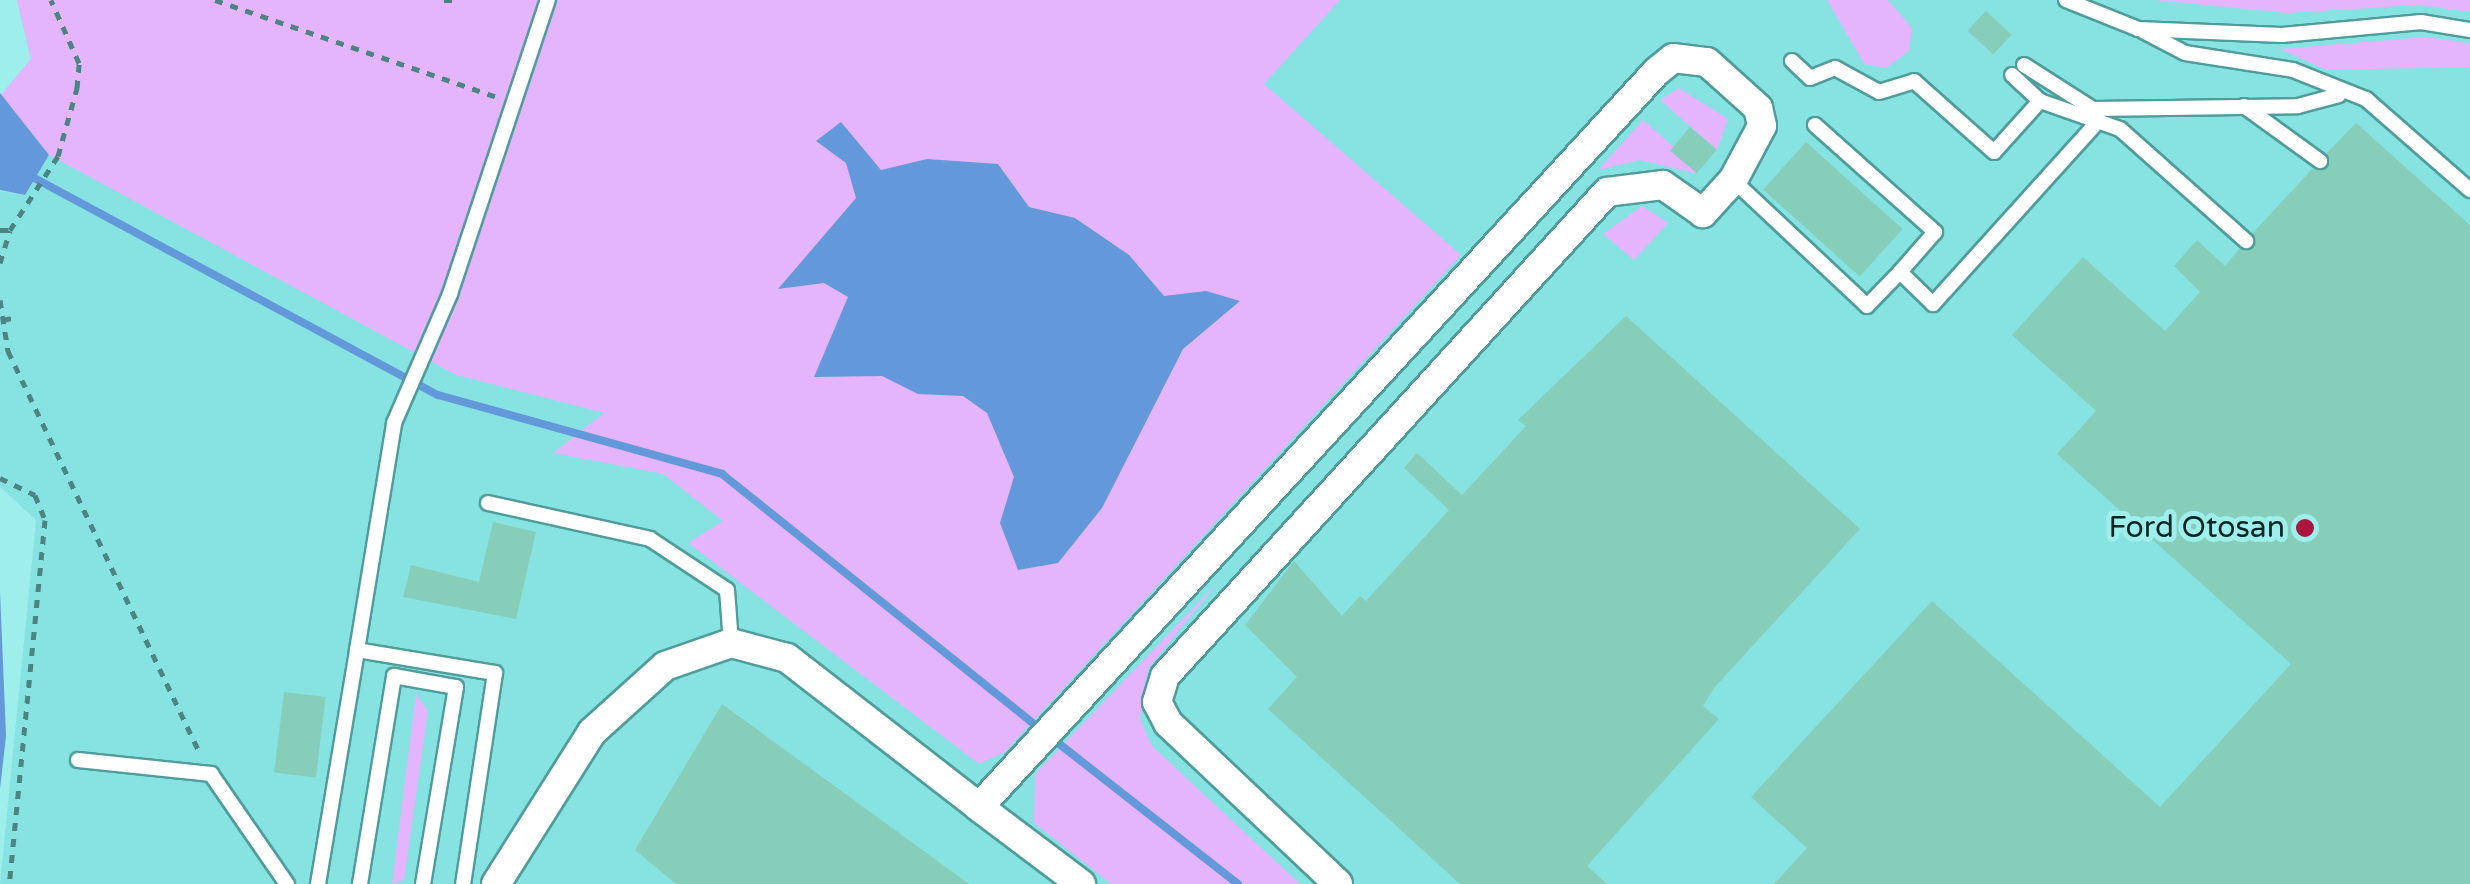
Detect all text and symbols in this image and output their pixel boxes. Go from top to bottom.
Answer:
place label: Ford Otosan [2109,510,2285,546]
marker: Ford Otosan [2294,517,2316,539]

